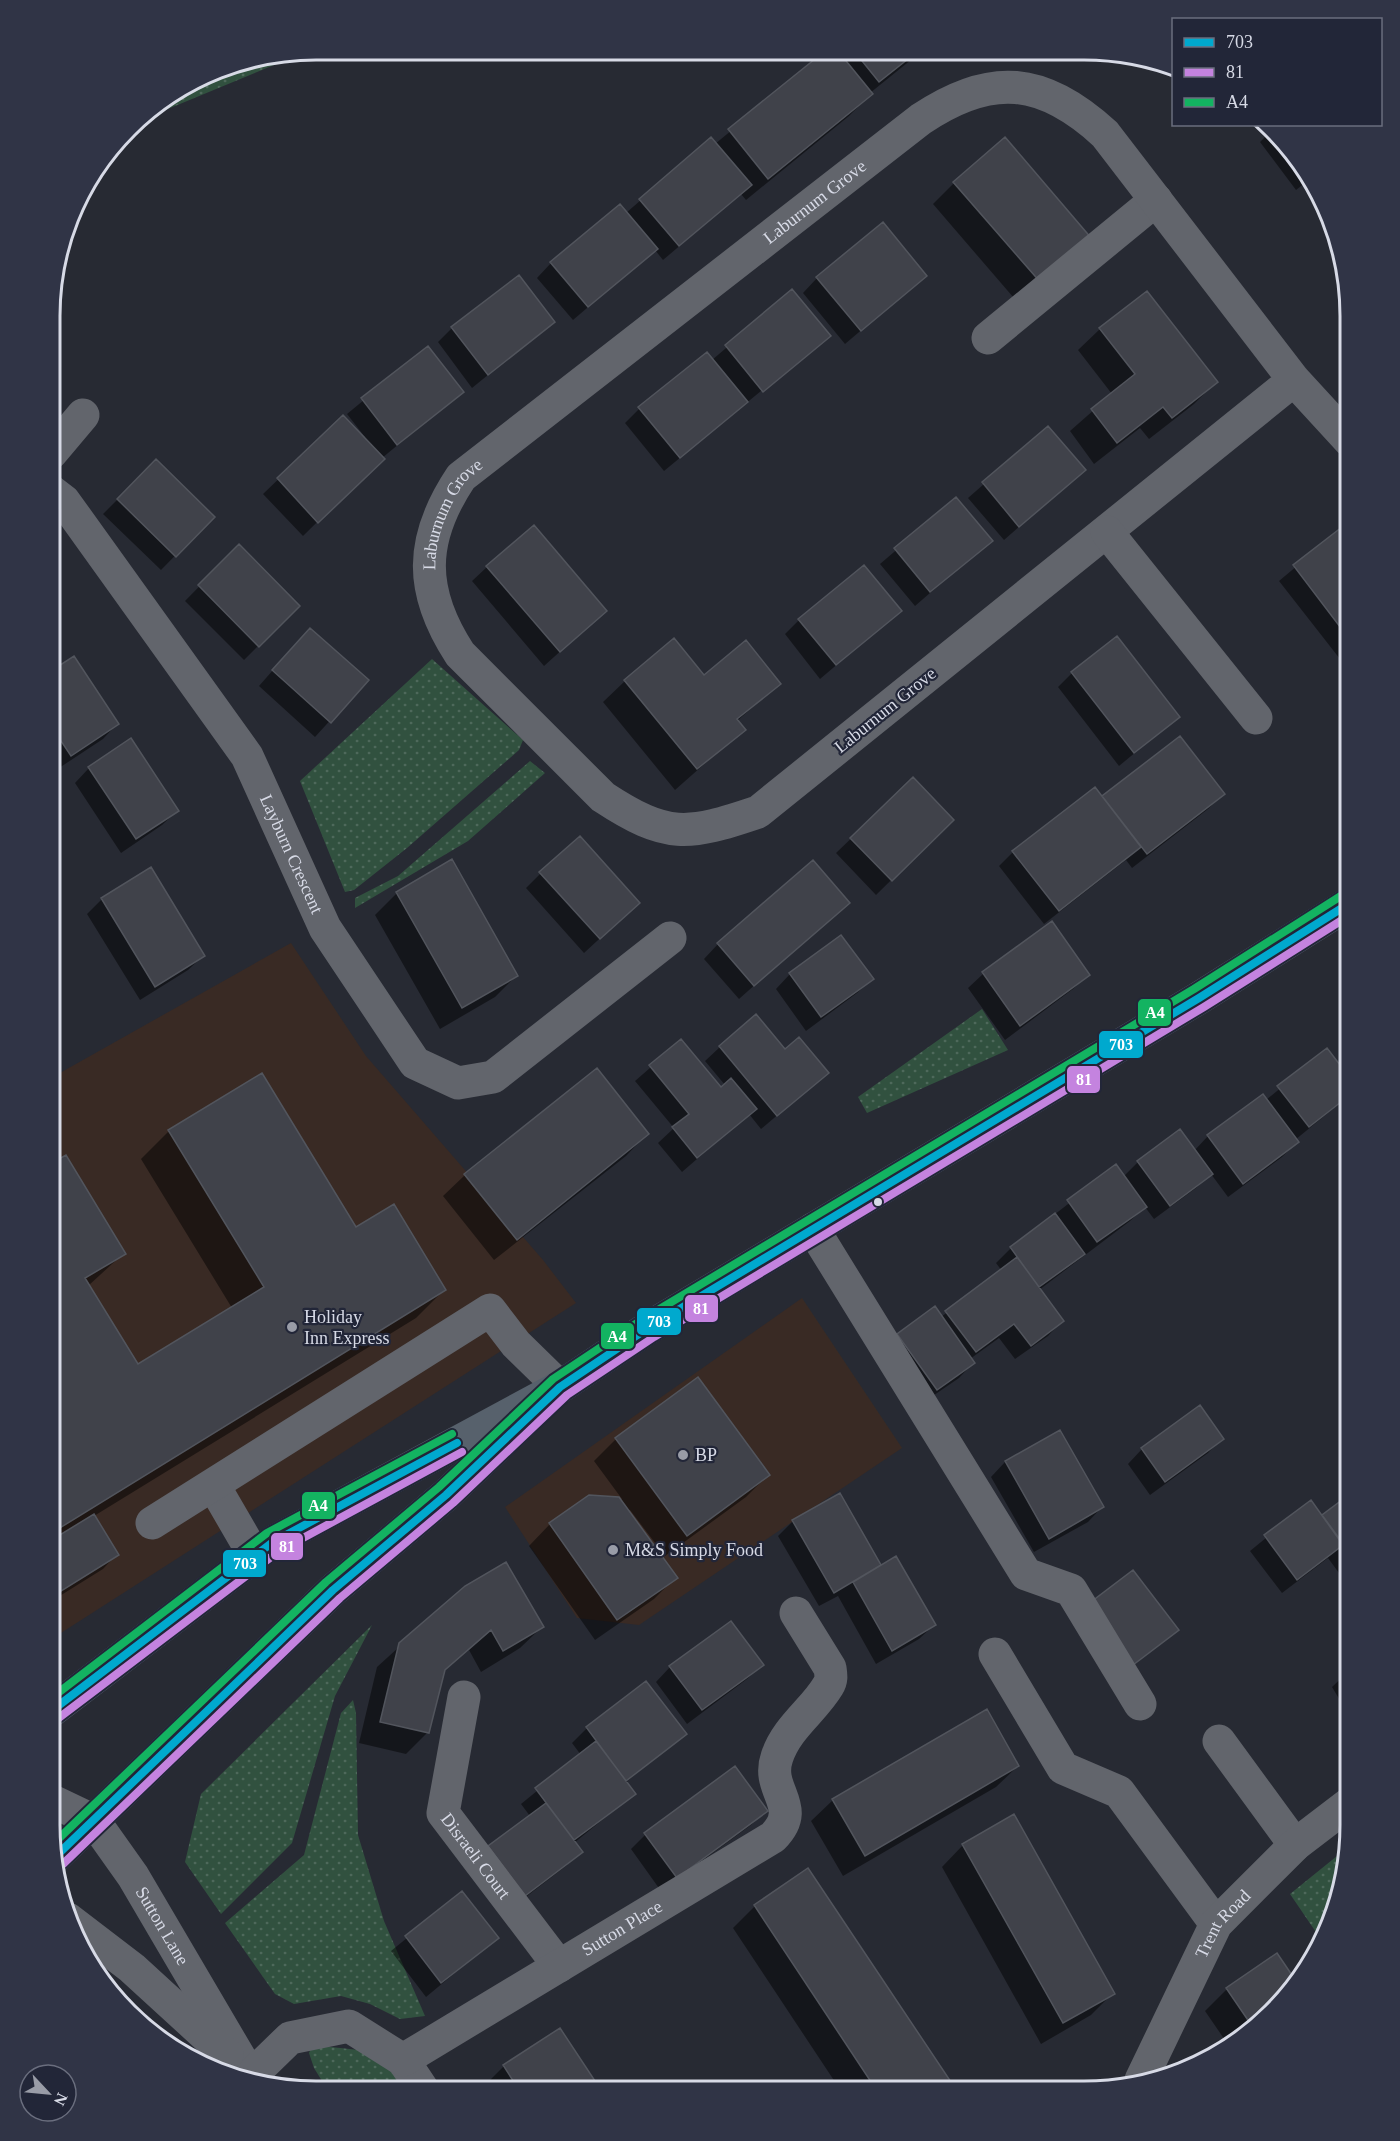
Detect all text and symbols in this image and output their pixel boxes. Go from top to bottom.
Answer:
legend [1172,18,1382,126]
text: 703 [1226,32,1253,52]
text: 81 [1226,62,1244,82]
text: A4 [1226,92,1248,112]
street label: Laburnum Grove [759,156,870,248]
street label: Laburnum Grove [419,454,486,570]
street label: Laburnum Grove [830,663,940,757]
street label: Layburn Crescent [256,791,327,917]
line badge: A4 [1137,998,1172,1027]
text: A4 [1145,1004,1165,1021]
line badge: 703 [1098,1030,1144,1059]
text: 703 [1109,1036,1133,1053]
line badge: 81 [1066,1065,1101,1094]
text: 81 [1076,1071,1092,1088]
unlabelled marker [872,1196,884,1208]
line badge: 81 [684,1294,719,1323]
text: 81 [693,1300,709,1317]
place label: Holiday Inn Express [304,1307,389,1348]
line badge: 703 [636,1307,682,1336]
text: 703 [647,1313,671,1330]
marker: Holiday Inn Express [285,1320,299,1334]
line badge: A4 [600,1322,635,1350]
text: A4 [607,1328,627,1345]
place label: BP [695,1445,717,1465]
marker: BP [676,1448,690,1462]
line badge: A4 [301,1491,336,1520]
text: A4 [308,1497,328,1514]
line badge: 81 [270,1532,304,1561]
text: 81 [279,1538,295,1555]
place label: M&S Simply Food [625,1540,763,1560]
marker: M&S Simply Food [606,1543,620,1557]
line badge: 703 [222,1549,267,1578]
text: 703 [233,1555,257,1572]
street label: Disraeli Court [437,1809,515,1903]
street label: Sutton Lane [131,1883,193,1969]
street label: Trent Road [1191,1886,1254,1961]
street label: Sutton Place [578,1896,666,1960]
north arrow [18,2063,78,2123]
text: N [51,2090,71,2109]

